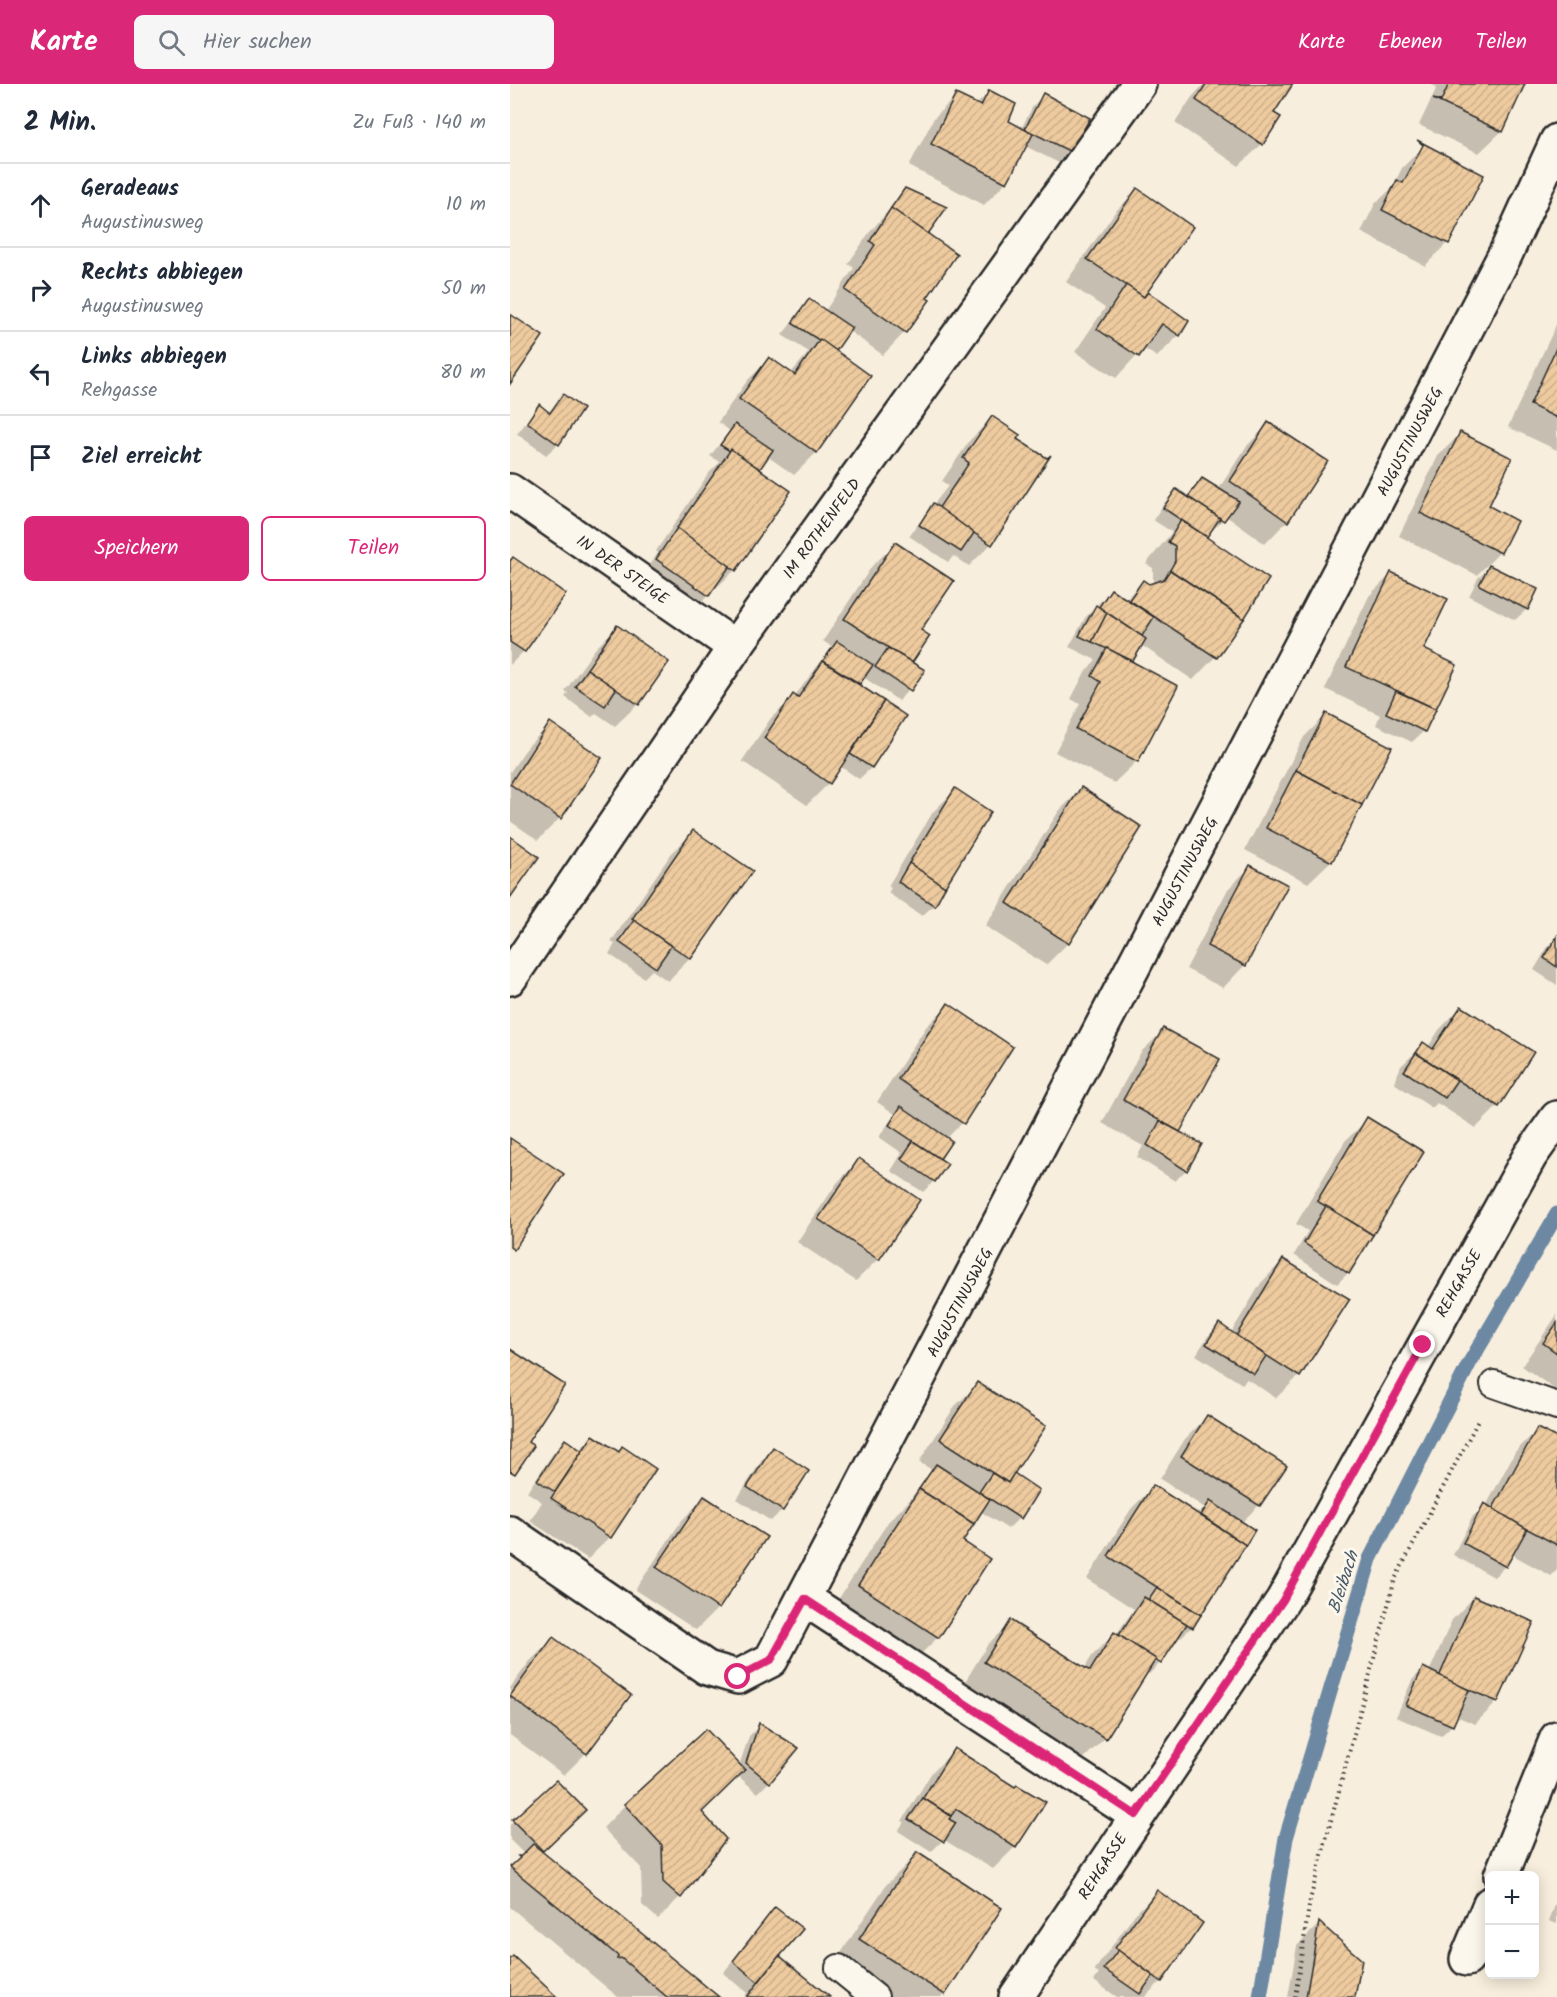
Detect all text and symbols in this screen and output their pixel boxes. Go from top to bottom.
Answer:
search box [134,15,554,69]
text: Karte [30,20,98,65]
text: Hier suchen [203,25,312,60]
icon: search [155,26,188,59]
text: Karte [1298,26,1345,59]
text: Ebenen [1378,26,1443,59]
text: Teilen [1476,26,1527,59]
text: 2 Min. [24,102,96,144]
text: Zu Fuß · 140 m [352,107,486,139]
text: Geradeaus [81,172,179,207]
icon: ahead [24,189,57,222]
text: 10 m [446,189,486,221]
text: Augustinusweg [81,207,204,239]
text: Rechts abbiegen [81,256,243,291]
icon: right [24,273,57,306]
text: 50 m [441,273,486,305]
text: Augustinusweg [81,291,204,323]
text: Links abbiegen [81,340,227,375]
icon: left [24,357,57,390]
text: 80 m [440,357,486,389]
text: Rehgasse [81,375,157,407]
street label: AUGUSTINUSWEG [1371,382,1450,501]
text: Ziel erreicht [81,440,202,475]
icon: arrive [24,441,57,474]
street label: IM ROTHENFELD [777,473,867,585]
button: Speichern [24,516,249,581]
button: Teilen [261,516,486,581]
street label: IN DER STEIGE [571,529,674,612]
street label: AUGUSTINUSWEG [1146,812,1225,931]
street label: AUGUSTINUSWEG [921,1243,1000,1362]
street label: REHGASSE [1430,1244,1489,1323]
route end [1409,1331,1435,1357]
water label: Bleibach [1321,1546,1368,1617]
route start [724,1663,750,1689]
street label: REHGASSE [1072,1828,1135,1905]
map controls [1485,1871,1539,1979]
button: + [1485,1871,1539,1925]
button: − [1485,1925,1539,1979]

